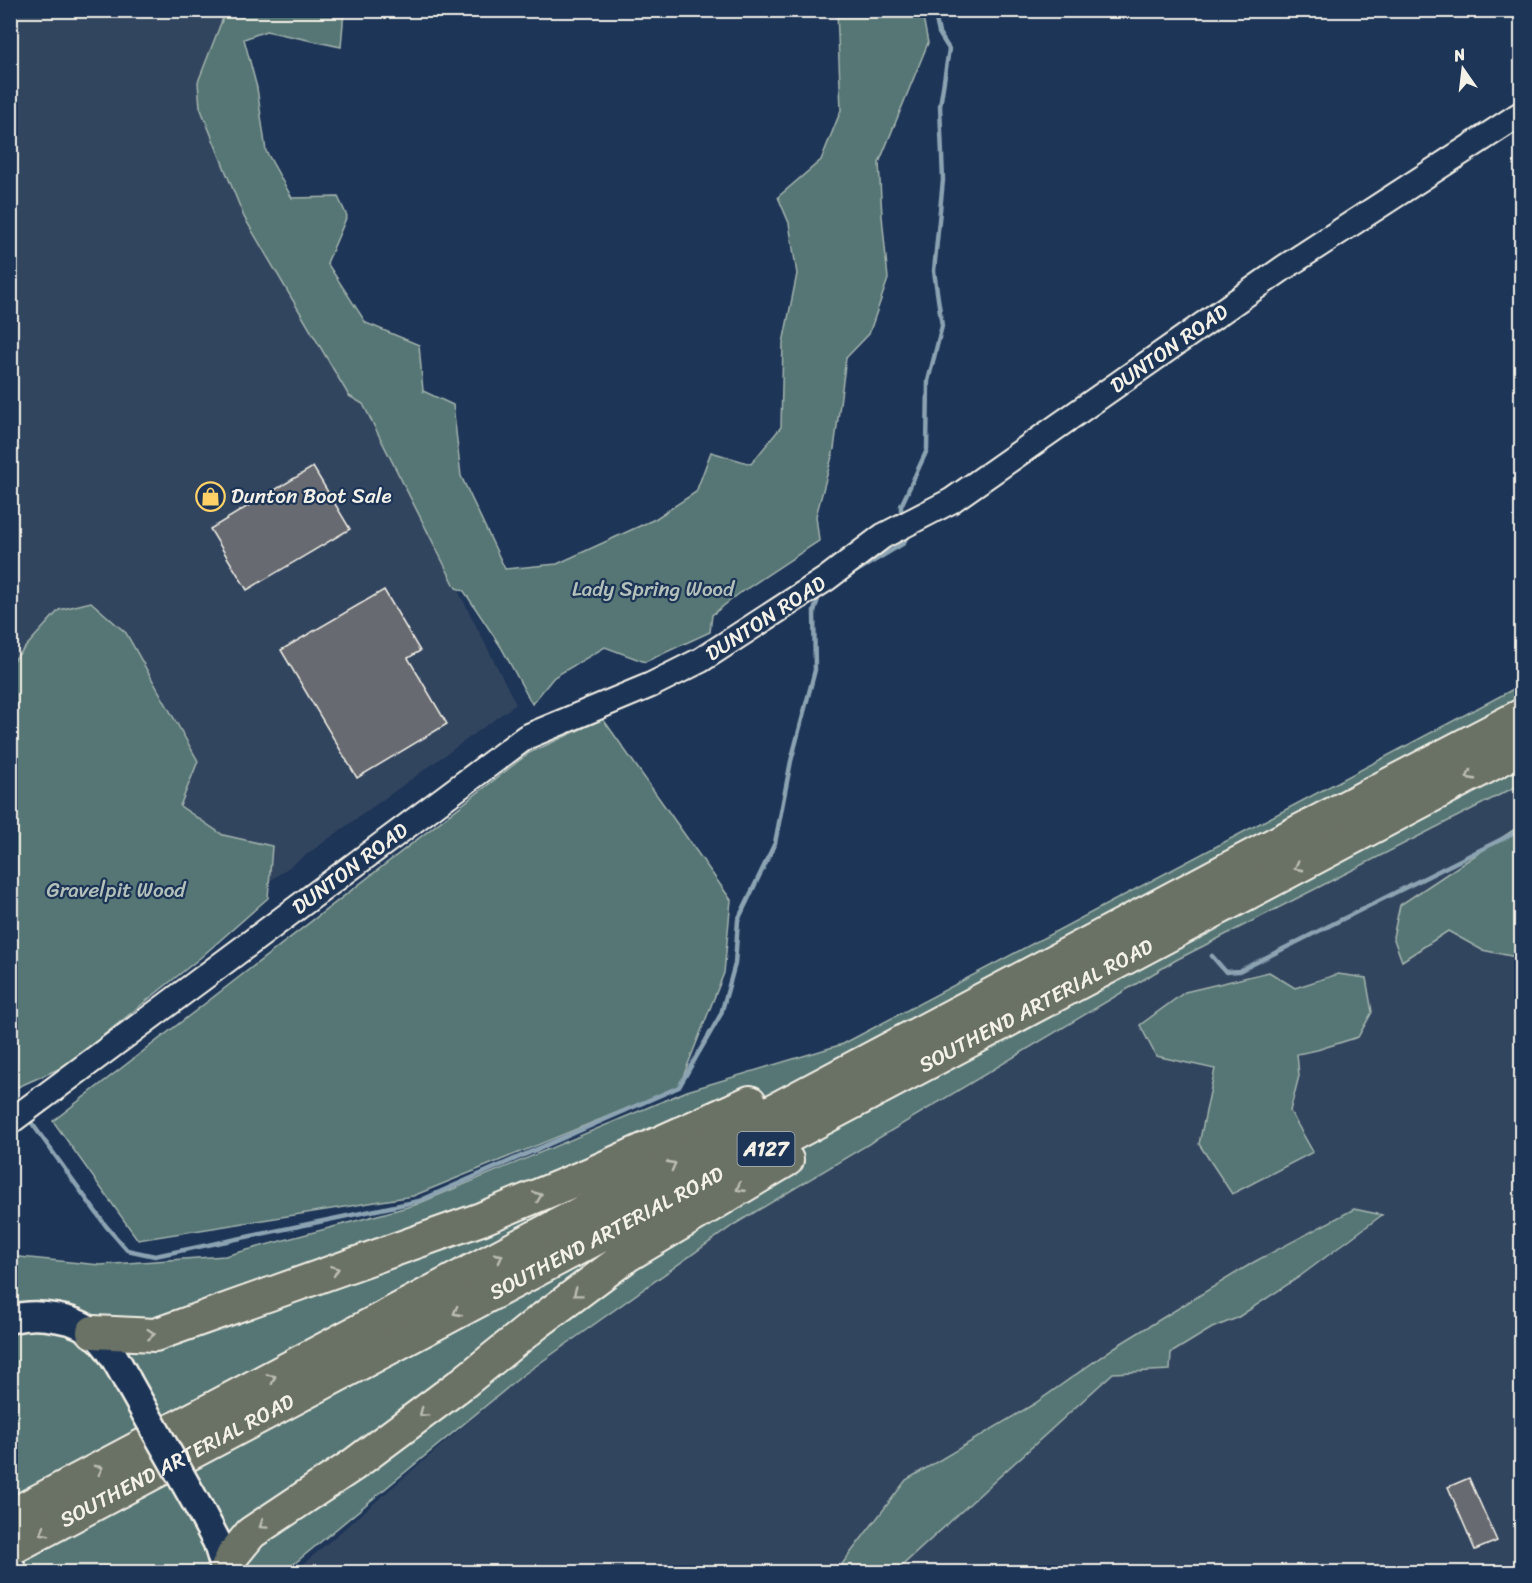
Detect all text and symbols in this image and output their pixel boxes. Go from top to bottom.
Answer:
north arrow [1433,39,1493,99]
text: N [1450,39,1469,71]
street label: DUNTON ROAD [1102,293,1237,403]
place label: Dunton Boot Sale [231,477,392,515]
shop icon: Dunton Boot Sale [194,480,226,512]
street label: DUNTON ROAD [697,564,834,672]
park label: Lady Spring Wood [572,570,736,608]
one-way arrow [1466,769,1476,780]
street label: DUNTON ROAD [283,812,417,925]
one-way arrow [1293,860,1304,871]
park label: Gravelpit Wood [47,871,187,909]
street label: SOUTHEND ARTERIAL ROAD [912,927,1161,1083]
road number: A127 [738,1132,795,1166]
street label: SOUTHEND ARTERIAL ROAD [482,1155,731,1311]
one-way arrow [665,1161,676,1172]
one-way arrow [736,1180,746,1192]
one-way arrow [532,1191,543,1203]
one-way arrow [493,1252,504,1264]
one-way arrow [329,1265,340,1278]
one-way arrow [572,1286,583,1297]
one-way arrow [453,1305,463,1316]
one-way arrow [147,1327,156,1340]
one-way arrow [265,1374,276,1385]
street label: SOUTHEND ARTERIAL ROAD [53,1382,302,1538]
one-way arrow [418,1406,429,1417]
one-way arrow [93,1465,104,1476]
one-way arrow [259,1518,270,1529]
one-way arrow [39,1524,50,1536]

